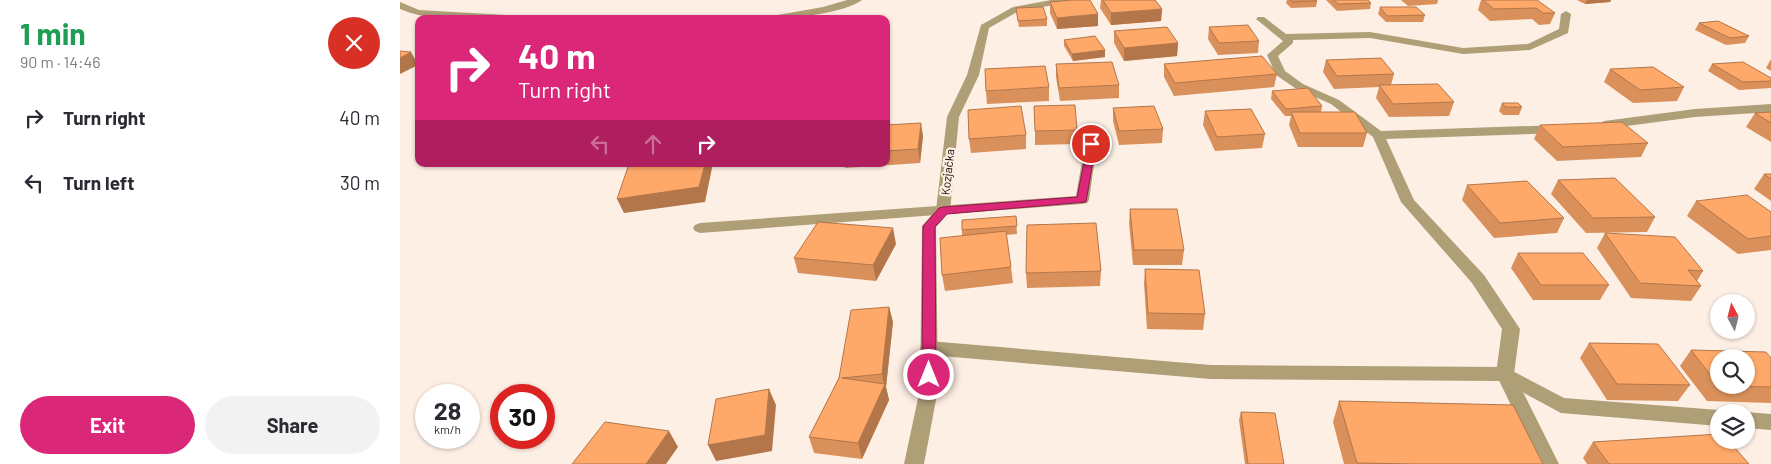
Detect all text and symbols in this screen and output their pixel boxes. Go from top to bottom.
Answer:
text: 1 min [20,15,86,51]
button: close [328,17,380,69]
text: 40 m [518,34,595,76]
icon: right [435,35,500,100]
text: 90 m · 14:46 [20,52,100,71]
text: Turn right [518,76,611,102]
icon: right [20,104,48,132]
text: Turn right [63,106,145,129]
text: 40 m [339,106,380,129]
pin [1070,123,1112,165]
icon: left [586,130,614,158]
icon: ahead [639,130,667,158]
icon: right [692,130,720,158]
icon: arrive [1077,130,1105,158]
street label: Kozjačka [938,148,956,196]
icon: left [20,169,48,197]
text: Turn left [63,171,134,194]
text: 30 m [340,171,380,194]
north arrow [1710,294,1755,339]
map controls [1710,294,1755,449]
position arrow [902,348,954,400]
button: search [1710,349,1755,394]
speed limit sign: 30 [490,384,555,449]
text: 28 [434,395,461,425]
button: Exit [20,396,195,454]
button: Share [205,396,380,454]
button: layers [1710,404,1755,449]
text: km/h [434,422,461,436]

